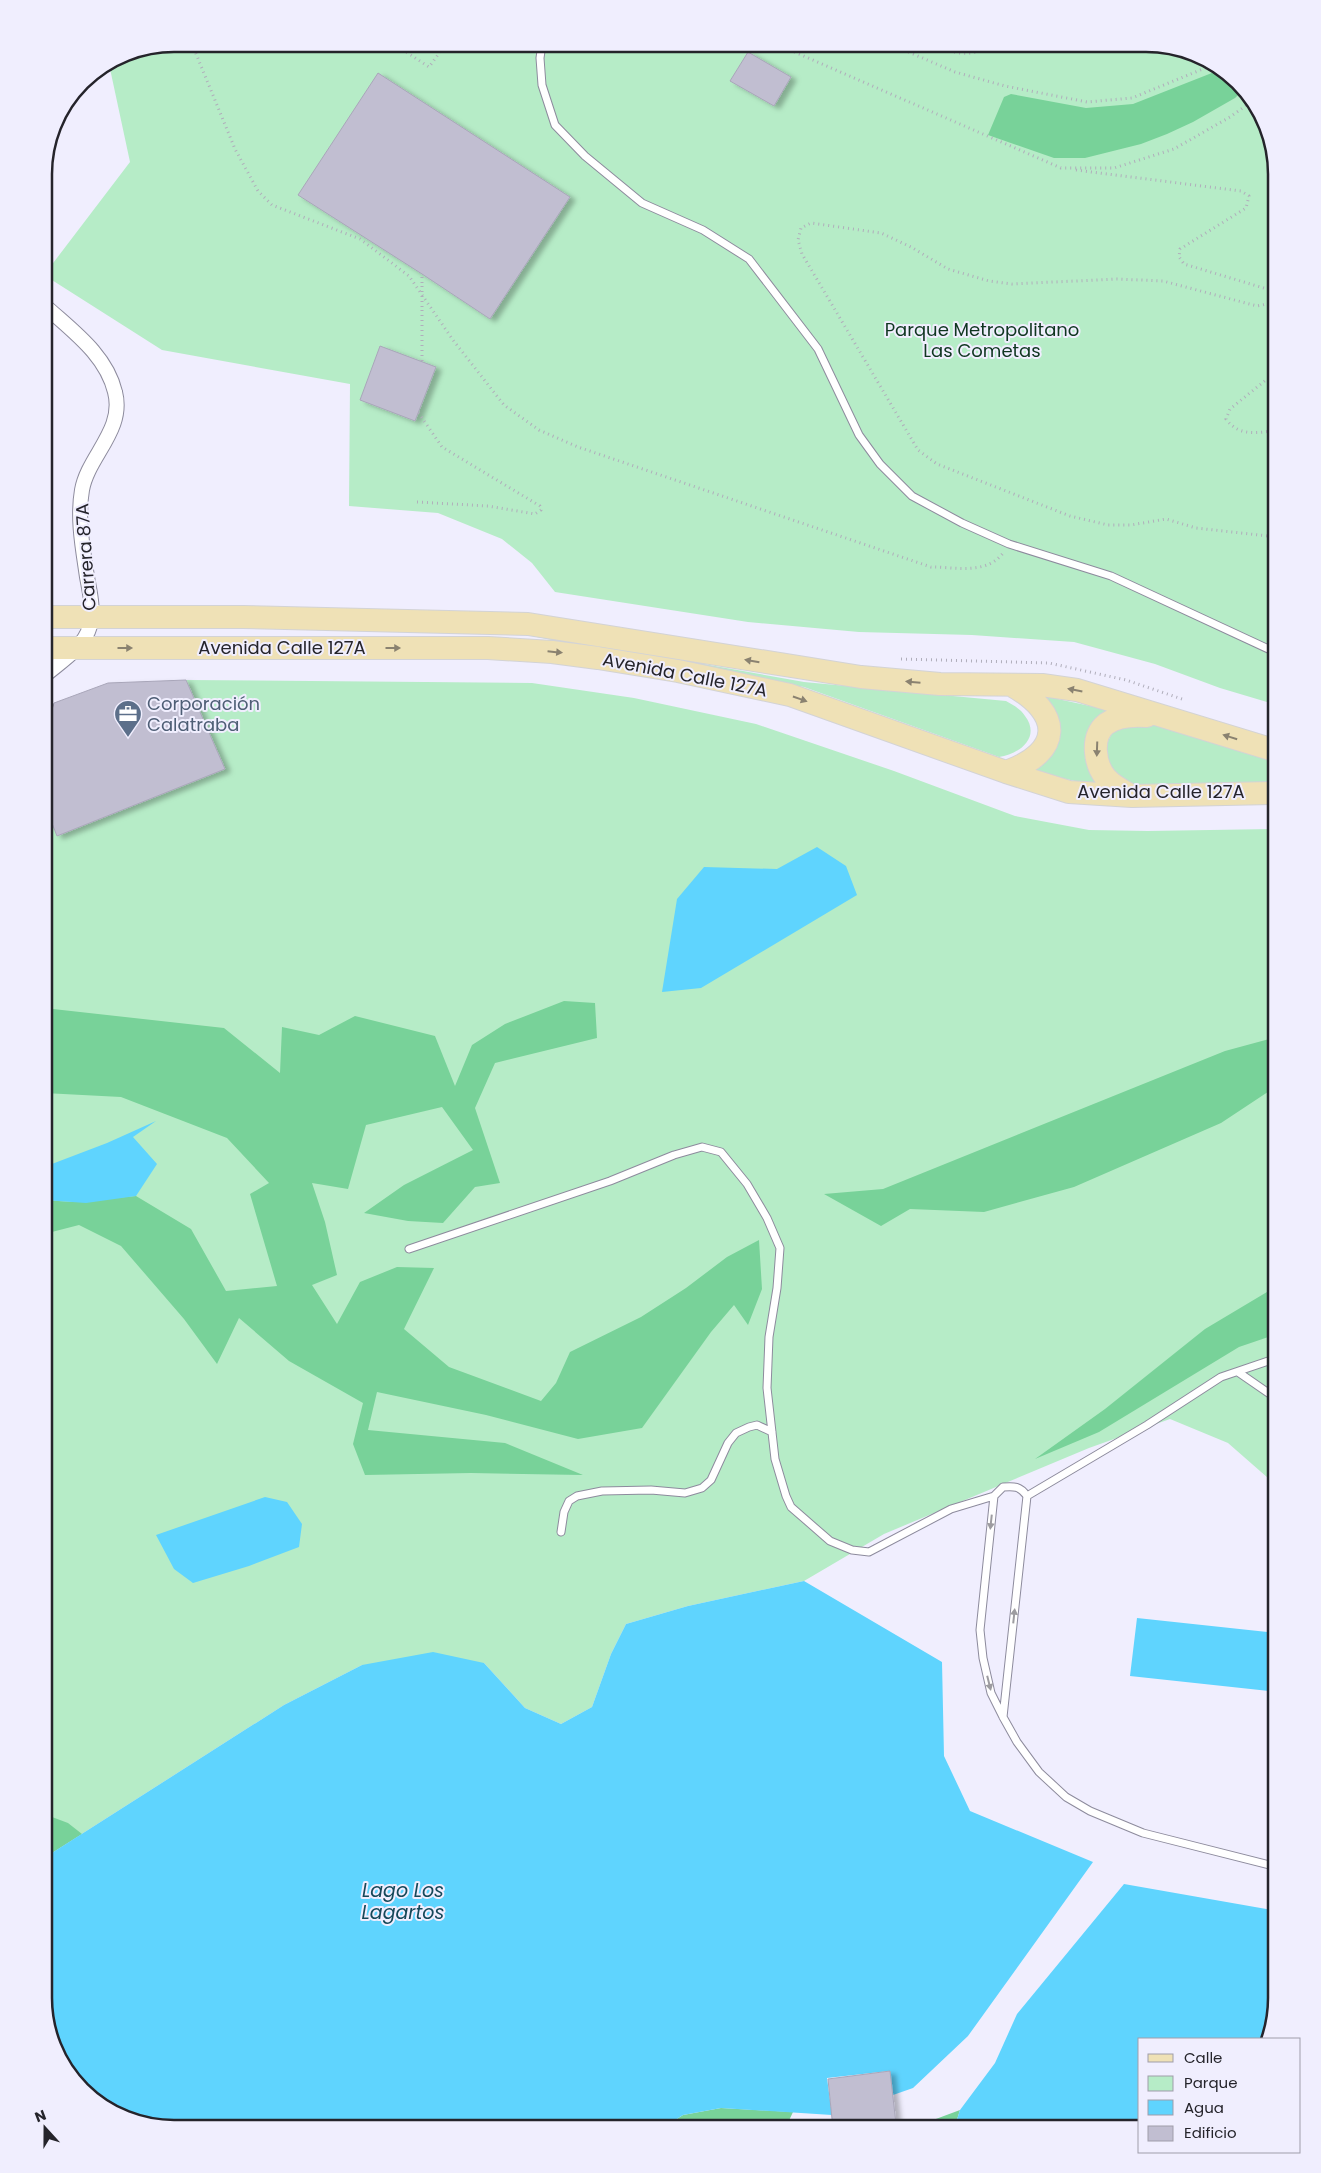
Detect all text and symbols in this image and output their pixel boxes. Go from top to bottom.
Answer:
park label: Parque Metropolitano Las Cometas [885,317,1079,363]
street label: Carrera 87A [69,502,102,612]
street label: Avenida Calle 127A [198,635,366,660]
one-way arrow [117,644,133,652]
one-way arrow [385,644,401,652]
street label: Avenida Calle 127A [601,646,770,703]
one-way arrow [547,648,563,656]
one-way arrow [744,657,760,665]
one-way arrow [905,677,921,685]
one-way arrow [1067,686,1083,694]
place label: Corporación Calatraba [147,691,260,737]
one-way arrow [793,696,808,703]
office icon: Corporación Calatraba [113,699,143,738]
one-way arrow [1223,733,1238,741]
one-way arrow [1093,741,1101,757]
street label: Avenida Calle 127A [1077,779,1245,804]
one-way arrow [987,1514,995,1530]
one-way arrow [1010,1608,1018,1624]
one-way arrow [985,1675,993,1690]
water label: Lago Los Lagartos [362,1877,444,1926]
legend [1138,2038,1301,2153]
text: Calle [1184,2047,1222,2068]
text: Parque [1184,2072,1237,2093]
text: Agua [1184,2097,1224,2118]
north arrow [20,2103,70,2153]
text: N [32,2105,49,2127]
text: Edificio [1184,2122,1237,2143]

